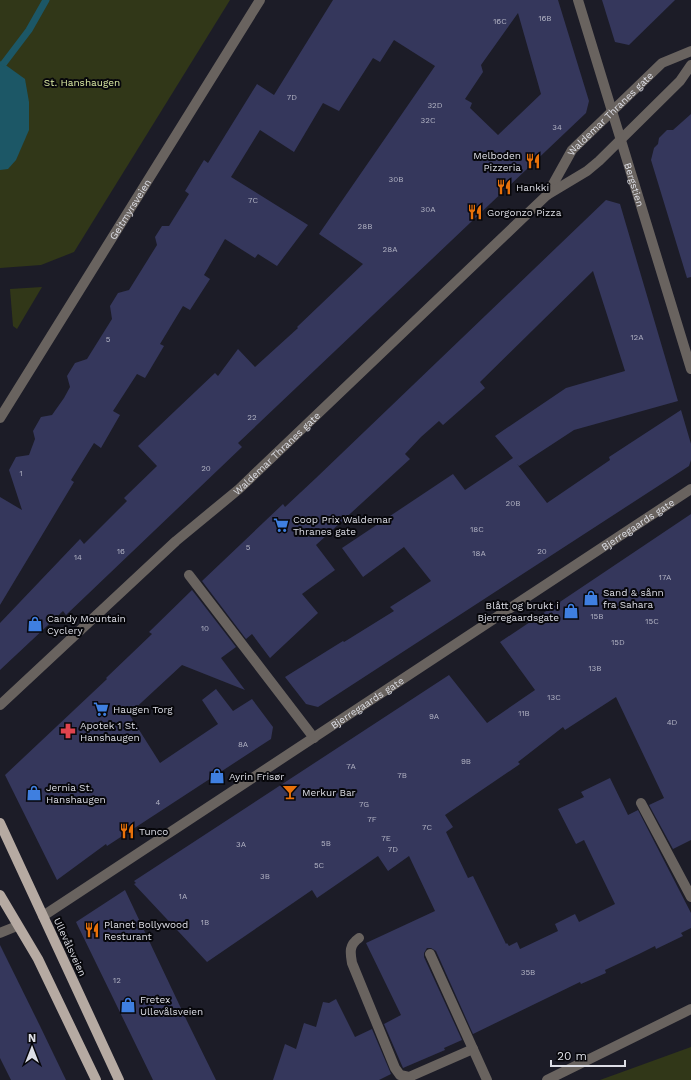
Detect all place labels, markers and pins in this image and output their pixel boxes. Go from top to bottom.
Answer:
place label: Melboden Pizzeria [473,150,521,173]
restaurant icon: Melboden Pizzeria [524,152,542,170]
restaurant icon: Hankki [495,178,513,196]
place label: Hankki [516,182,549,193]
restaurant icon: Gorgonzo Pizza [466,203,484,221]
place label: Gorgonzo Pizza [487,207,562,218]
place label: Coop Prix Waldemar Thranes gate [293,514,392,537]
supermarket icon: Coop Prix Waldemar Thranes gate [272,516,290,534]
place label: Sand & sånn fra Sahara [603,587,664,610]
shop icon: Sand & sånn fra Sahara [582,589,600,607]
place label: Blått og brukt i Bjerregaardsgate [477,600,559,623]
shop icon: Blått og brukt i Bjerregaardsgate [562,602,580,620]
place label: Candy Mountain Cyclery [47,613,126,636]
shop icon: Candy Mountain Cyclery [26,615,44,633]
supermarket icon: Haugen Torg [92,700,110,718]
place label: Haugen Torg [113,704,173,715]
place label: Apotek 1 St. Hanshaugen [80,720,140,743]
pharmacy icon: Apotek 1 St. Hanshaugen [59,722,77,740]
shop icon: Ayrin Frisør [208,767,226,785]
place label: Ayrin Frisør [229,771,284,782]
place label: Jernia St. Hanshaugen [46,782,106,805]
bar icon: Merkur Bar [281,783,299,801]
shop icon: Jernia St. Hanshaugen [25,784,43,802]
place label: Merkur Bar [302,787,356,798]
restaurant icon: Tunco [118,822,136,840]
place label: Tunco [139,826,168,837]
place label: Planet Bollywood Resturant [104,919,188,942]
restaurant icon: Planet Bollywood Resturant [83,921,101,939]
place label: Fretex Ullevålsveien [140,994,203,1017]
shop icon: Fretex Ullevålsveien [119,996,137,1014]

